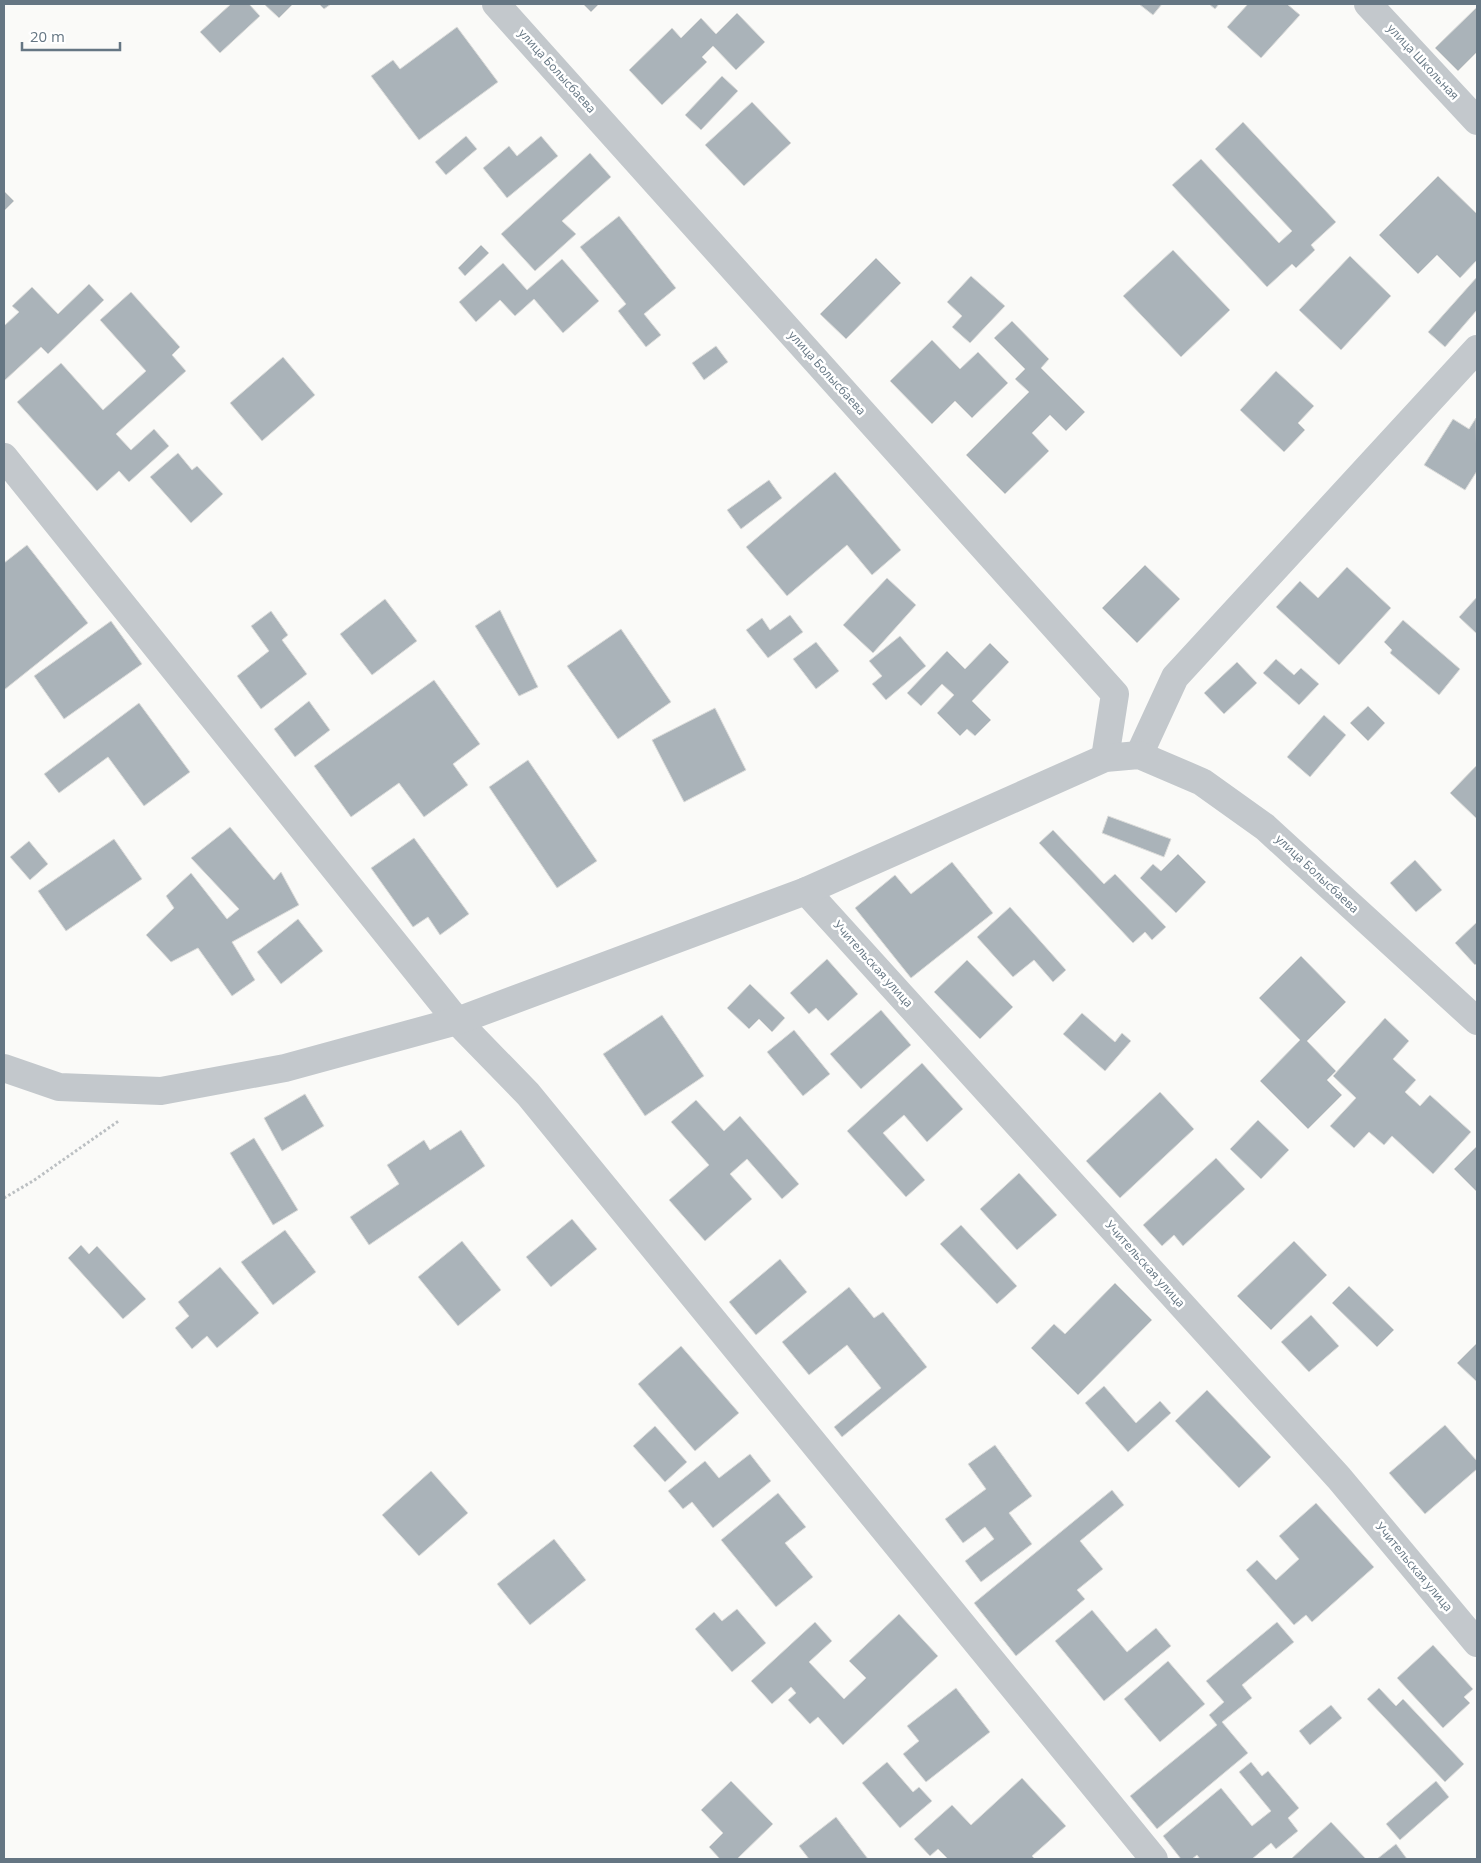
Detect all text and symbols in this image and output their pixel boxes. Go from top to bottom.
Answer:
scale bar [22,20,120,52]
street label: улица Школьная [1384,20,1463,103]
street label: улица Болысбаева [515,25,600,117]
text: 20 m [30,26,65,46]
street label: улица Болысбаева [785,327,870,419]
street label: улица Болысбаева [1272,830,1363,917]
street label: Учительская улица [830,916,917,1011]
street label: Учительская улица [1102,1216,1189,1311]
street label: Учительская улица [1372,1518,1457,1615]

